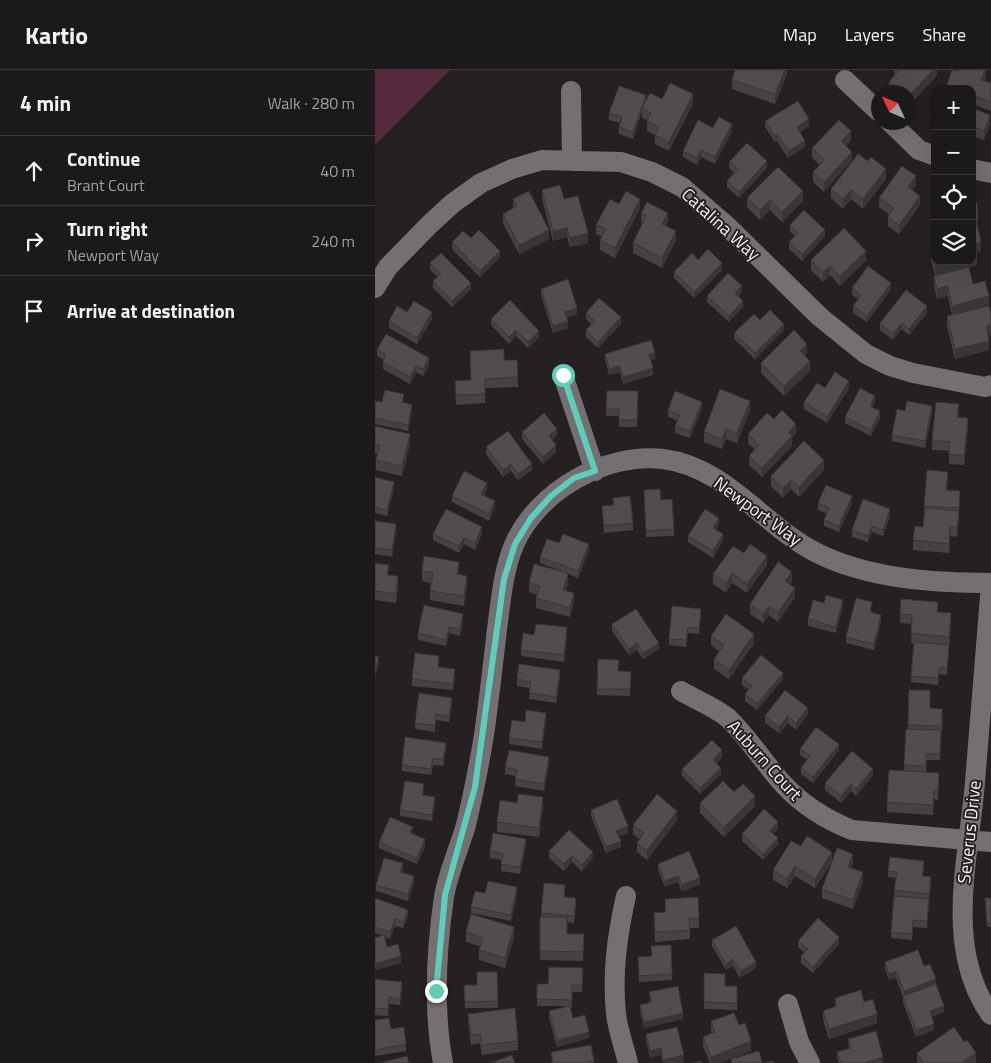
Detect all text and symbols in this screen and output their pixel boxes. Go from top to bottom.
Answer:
text: Kartio [25,17,88,53]
text: Map [783,21,817,48]
text: Layers [845,21,894,48]
text: Share [922,21,966,48]
north arrow [871,85,916,130]
map controls [931,85,976,265]
button: + [931,85,976,130]
text: 4 min [20,87,71,119]
text: Walk · 280 m [267,91,355,115]
button: − [931,130,976,175]
text: Continue [67,144,140,173]
icon: ahead [20,157,48,185]
text: 40 m [320,159,355,183]
text: Brant Court [67,173,145,197]
button: locate [931,175,976,220]
street label: Catalina Way [675,181,767,267]
text: Turn right [67,214,148,243]
button: layers [931,220,976,265]
icon: right [20,227,48,255]
text: 240 m [311,229,355,253]
text: Newport Way [67,243,159,267]
text: Arrive at destination [67,296,235,325]
icon: arrive [20,297,48,325]
route start [552,364,575,387]
street label: Newport Way [708,470,808,553]
street label: Auburn Court [721,714,809,807]
street label: Severus Drive [950,779,988,885]
route end [425,980,448,1003]

